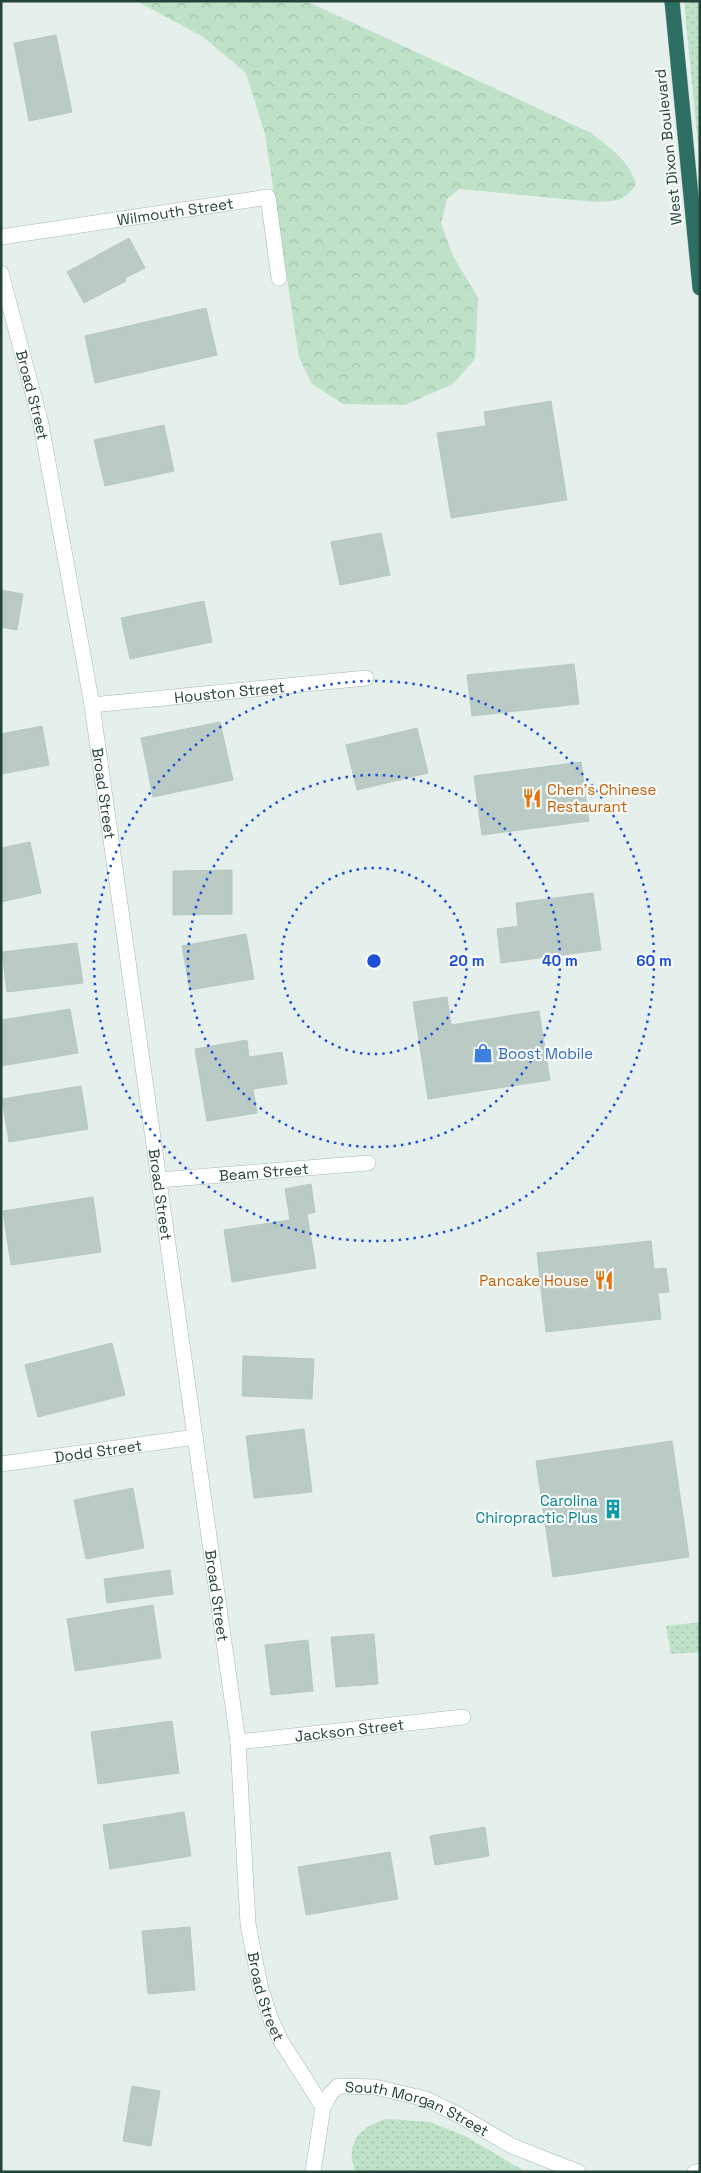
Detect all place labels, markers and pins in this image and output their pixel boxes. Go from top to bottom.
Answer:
place label: Chen's Chinese Restaurant [547,780,656,816]
restaurant icon: Chen's Chinese Restaurant [521,787,543,809]
centre of rings [365,952,383,970]
shop icon: Boost Mobile [472,1042,494,1064]
place label: Boost Mobile [498,1044,593,1063]
restaurant icon: Pancake House [593,1269,615,1291]
place label: Pancake House [479,1271,589,1290]
place label: Carolina Chiropractic Plus [476,1491,598,1527]
building icon: Carolina Chiropractic Plus [602,1498,624,1520]

